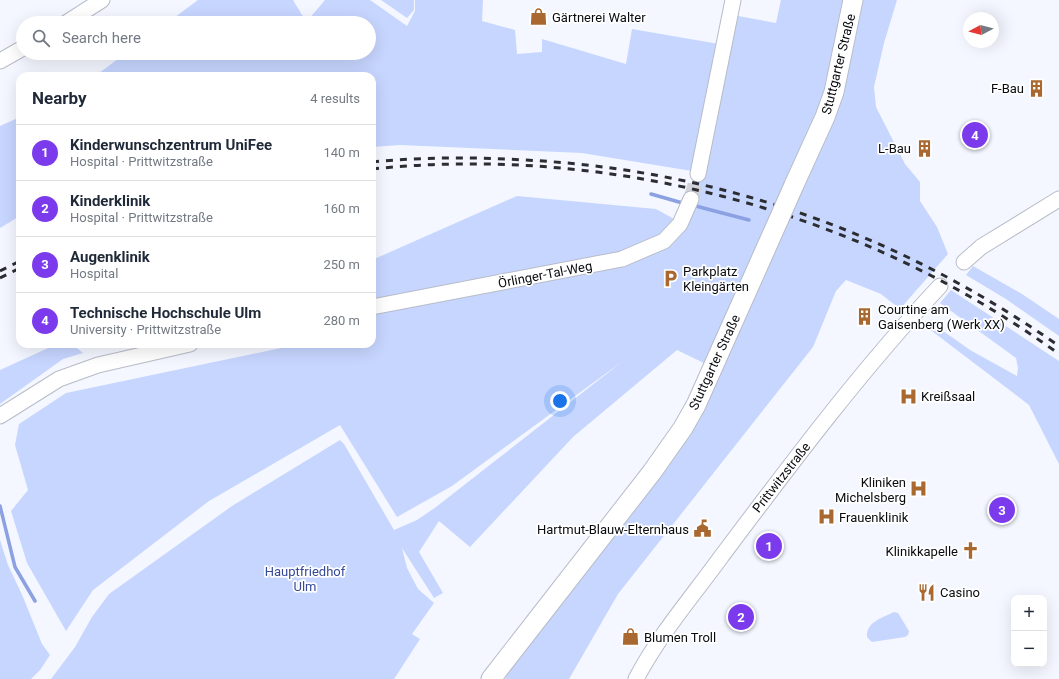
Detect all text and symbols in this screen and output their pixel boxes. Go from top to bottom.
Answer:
shop icon: Gärtnerei Walter [529,7,549,27]
place label: Gärtnerei Walter [552,10,646,25]
street label: Stuttgarter Straße [819,12,858,116]
north arrow [963,12,999,48]
search box [16,16,376,60]
icon: search [30,27,52,49]
text: Search here [62,29,141,47]
building icon: F-Bau [1027,78,1047,98]
place label: F-Bau [991,81,1024,96]
text: Nearby [32,88,87,108]
text: 4 results [310,91,360,106]
pin: 4 [962,120,988,150]
text: Kinderwunschzentrum UniFee [70,136,272,154]
building icon: L-Bau [914,138,934,158]
place label: L-Bau [878,141,911,156]
text: 1 [41,145,49,160]
text: 140 m [323,145,360,160]
text: Hospital · Prittwitzstraße [70,154,213,169]
text: Kinderklinik [70,192,150,210]
text: 2 [41,201,49,216]
text: 160 m [323,201,360,216]
text: Hospital · Prittwitzstraße [70,210,213,225]
text: Augenklinik [70,248,150,266]
text: 3 [41,257,49,272]
text: 250 m [323,257,360,272]
street label: Örlinger-Tal-Weg [497,258,593,291]
place label: Parkplatz Kleingärten [683,264,749,294]
text: Hospital [70,266,118,281]
parking icon: Parkplatz Kleingärten [660,268,680,288]
place label: Courtine am Gaisenberg (Werk XX) [878,302,1005,332]
text: Technische Hochschule Ulm [70,304,261,322]
building icon: Courtine am Gaisenberg (Werk XX) [855,306,875,326]
street label: Stuttgarter Straße [686,312,743,412]
text: 4 [41,313,49,328]
text: 280 m [323,313,360,328]
text: University · Prittwitzstraße [70,322,221,337]
hospital icon: Kreißsaal [898,386,918,406]
place label: Kreißsaal [921,389,975,404]
your location [550,391,570,411]
street label: Prittwitzstraße [749,439,813,515]
place label: Kliniken Michelsberg [835,475,906,505]
hospital icon: Kliniken Michelsberg [909,479,929,499]
pin: 3 [989,495,1015,525]
hospital icon: Frauenklinik [816,507,836,527]
place label: Frauenklinik [839,510,909,525]
public building icon: Hartmut-Blauw-Elternhaus [692,519,712,539]
place label: Hartmut-Blauw-Elternhaus [537,522,689,537]
pin: 1 [756,531,782,561]
church icon: Klinikkapelle [961,541,981,561]
place label: Klinikkapelle [886,544,958,559]
park label: Hauptfriedhof Ulm [265,564,346,594]
restaurant icon: Casino [917,582,937,602]
place label: Casino [940,585,980,600]
map controls [1011,595,1047,667]
button: + [1011,595,1047,631]
pin: 2 [728,602,754,632]
shop icon: Blumen Troll [621,627,641,647]
place label: Blumen Troll [644,630,716,645]
button: − [1011,631,1047,667]

